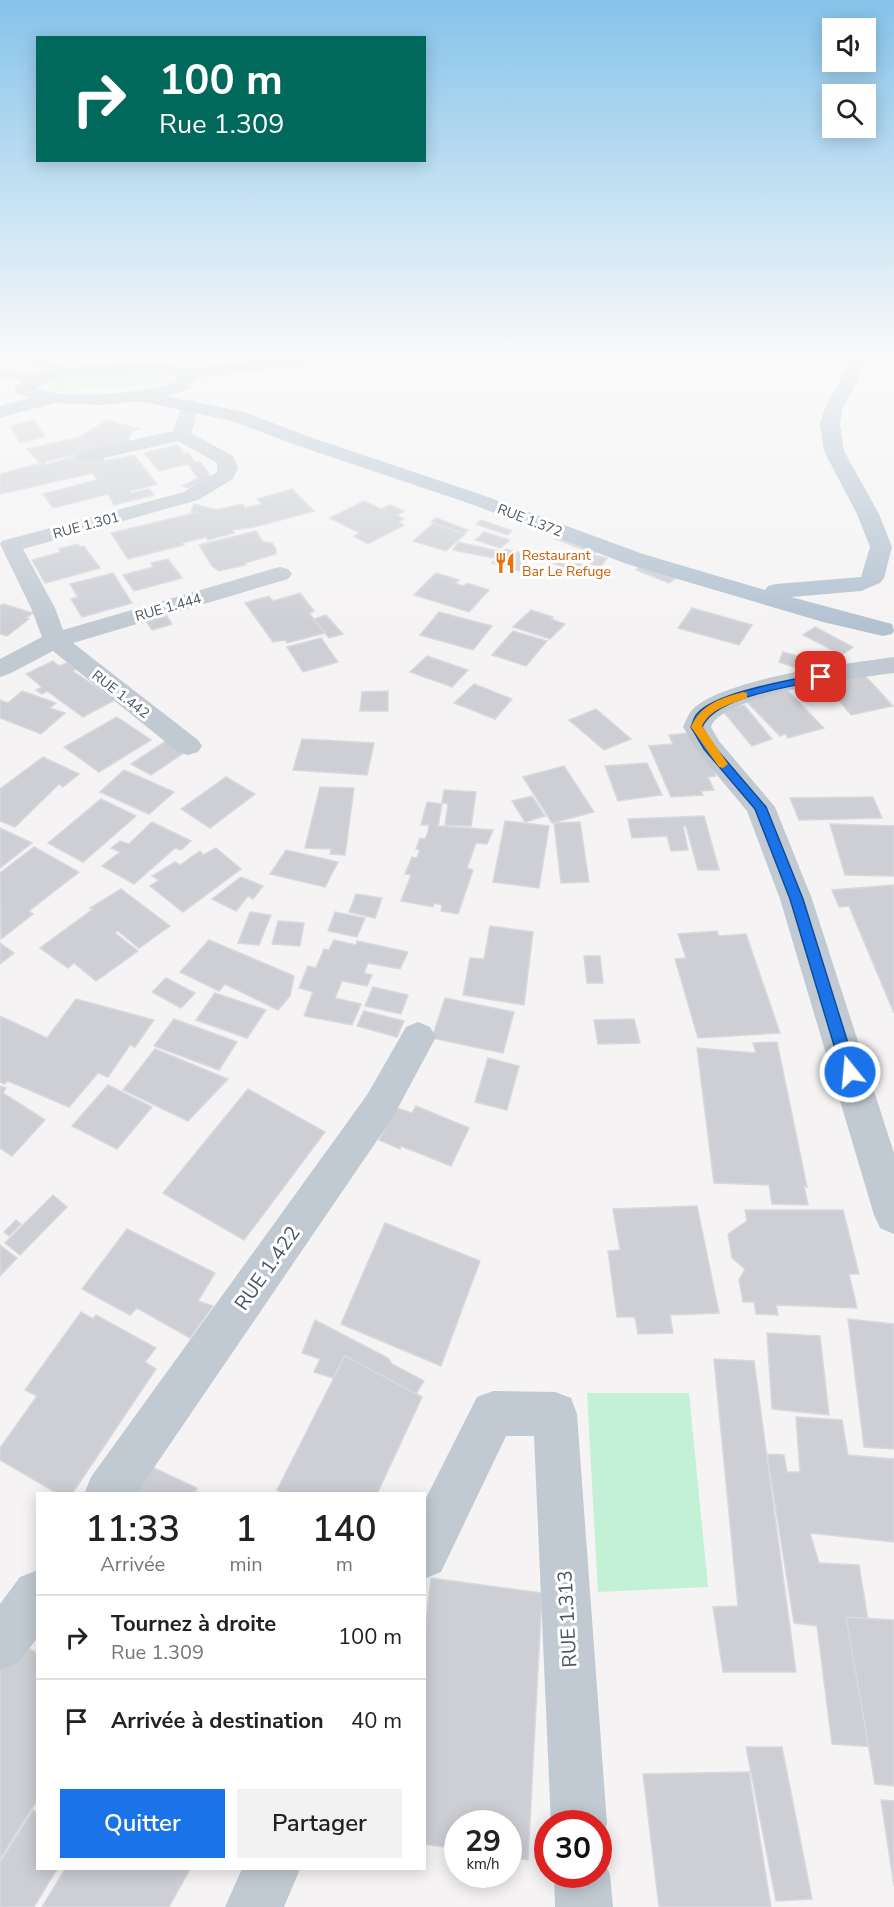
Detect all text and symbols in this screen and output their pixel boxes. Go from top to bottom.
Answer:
map controls [822,18,876,138]
button: sound [822,18,876,72]
text: 100 m [159,52,283,109]
icon: right [60,60,138,138]
button: search [822,84,876,138]
text: Rue 1.309 [159,106,284,143]
street label: RUE 1.372 [495,499,565,542]
street label: RUE 1.301 [51,507,121,543]
place label: Restaurant Bar Le Refuge [522,546,611,581]
restaurant icon: Restaurant Bar Le Refuge [493,551,517,575]
street label: RUE 1.444 [133,589,203,626]
pin [795,651,846,702]
icon: arrive [804,660,837,693]
street label: RUE 1.442 [88,666,153,723]
position arrow [818,1040,882,1104]
street label: RUE 1.422 [228,1221,306,1316]
text: 11:33 [85,1505,180,1554]
text: 1 [235,1505,257,1554]
text: 140 [312,1505,377,1554]
text: Arrivée [100,1551,165,1578]
text: min [230,1551,263,1578]
text: m [336,1551,353,1578]
street label: RUE 1.313 [551,1570,584,1668]
text: Tournez à droite [111,1609,276,1639]
icon: right [60,1621,93,1654]
text: 100 m [338,1622,402,1652]
text: Rue 1.309 [111,1639,204,1666]
icon: arrive [60,1705,93,1738]
text: Arrivée à destination [111,1706,324,1736]
text: 40 m [351,1706,402,1736]
button: Quitter [60,1789,225,1858]
button: Partager [237,1789,402,1858]
speed limit sign: 30 [534,1810,612,1888]
text: 29 [465,1821,501,1862]
text: km/h [466,1854,500,1874]

